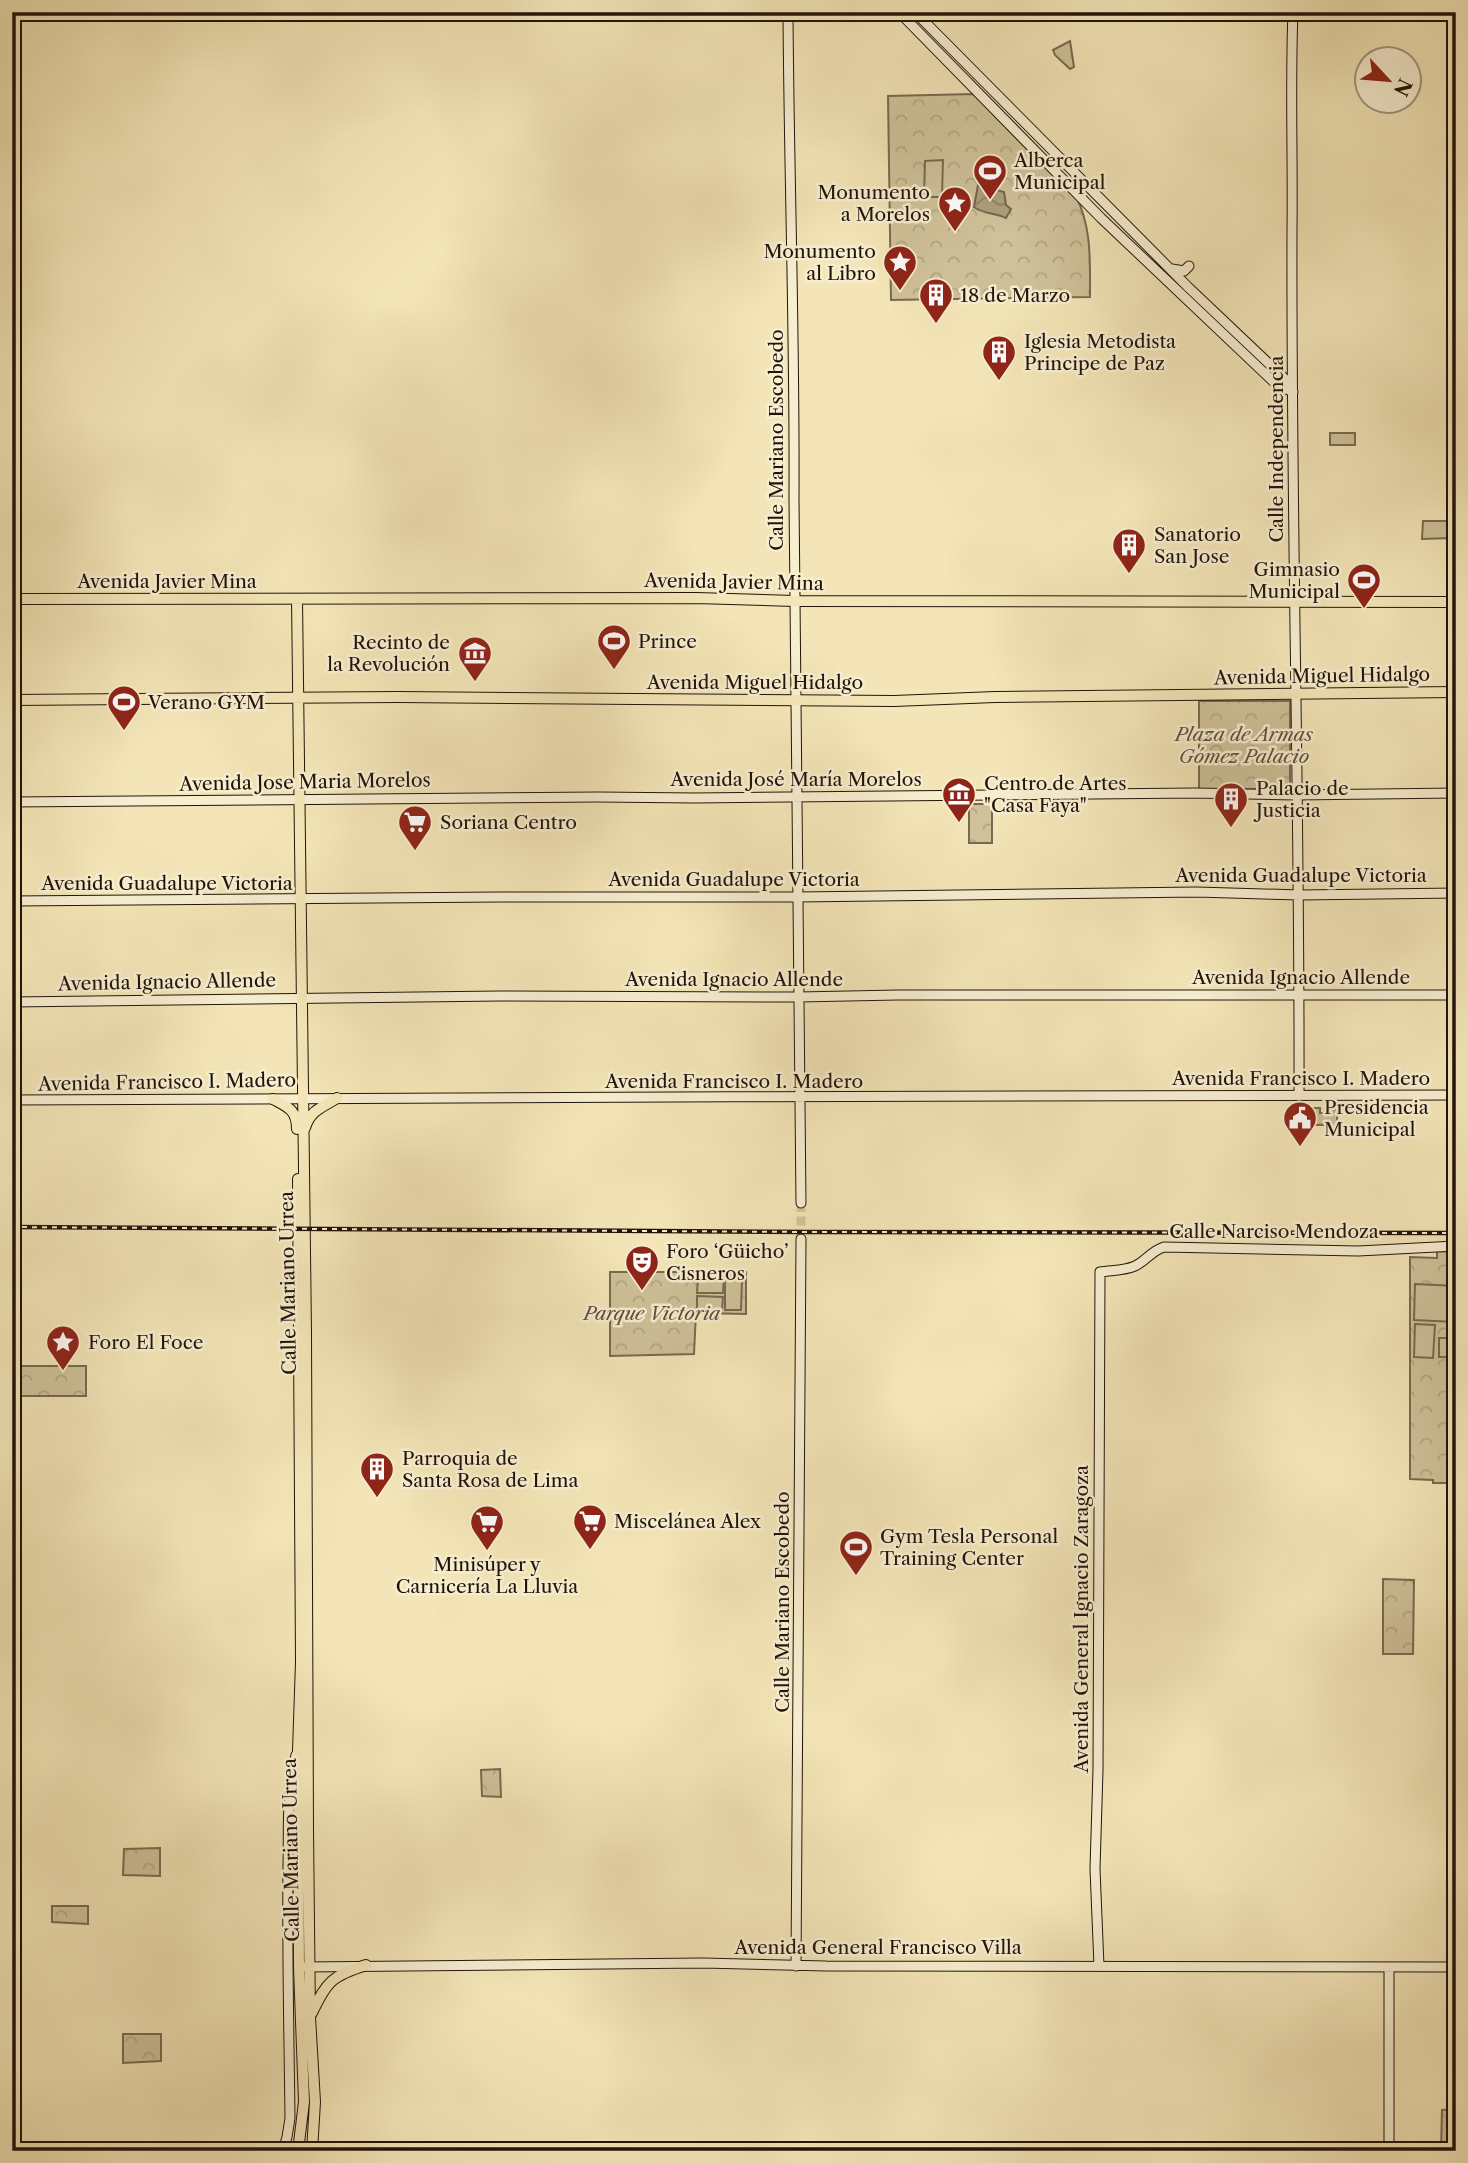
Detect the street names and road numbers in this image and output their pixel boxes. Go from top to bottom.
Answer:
street label: Calle Mariano Escobedo [765,329,788,551]
street label: Calle Independencia [1265,355,1288,543]
street label: Avenida Javier Mina [643,569,824,595]
street label: Avenida Javier Mina [76,570,257,593]
street label: Avenida Miguel Hidalgo [1213,663,1430,689]
street label: Avenida Miguel Hidalgo [646,671,863,694]
street label: Avenida Jose Maria Morelos [178,768,431,796]
street label: Avenida José María Morelos [669,768,922,791]
street label: Avenida Guadalupe Victoria [1174,864,1427,887]
street label: Avenida Guadalupe Victoria [607,868,860,891]
street label: Avenida Guadalupe Victoria [40,872,293,895]
street label: Avenida Ignacio Allende [1191,966,1410,989]
street label: Avenida Ignacio Allende [624,968,843,991]
street label: Avenida Ignacio Allende [57,969,276,995]
street label: Avenida Francisco I. Madero [1171,1067,1430,1090]
street label: Avenida Francisco I. Madero [37,1068,296,1096]
street label: Avenida Francisco I. Madero [604,1070,863,1093]
street label: Calle Mariano Urrea [275,1191,301,1375]
street label: Calle Narciso Mendoza [1169,1220,1379,1243]
street label: Avenida General Ignacio Zaragoza [1070,1465,1093,1774]
street label: Calle Mariano Escobedo [771,1491,794,1713]
street label: Calle Mariano Urrea [278,1758,304,1942]
street label: Avenida General Francisco Villa [733,1936,1022,1959]

